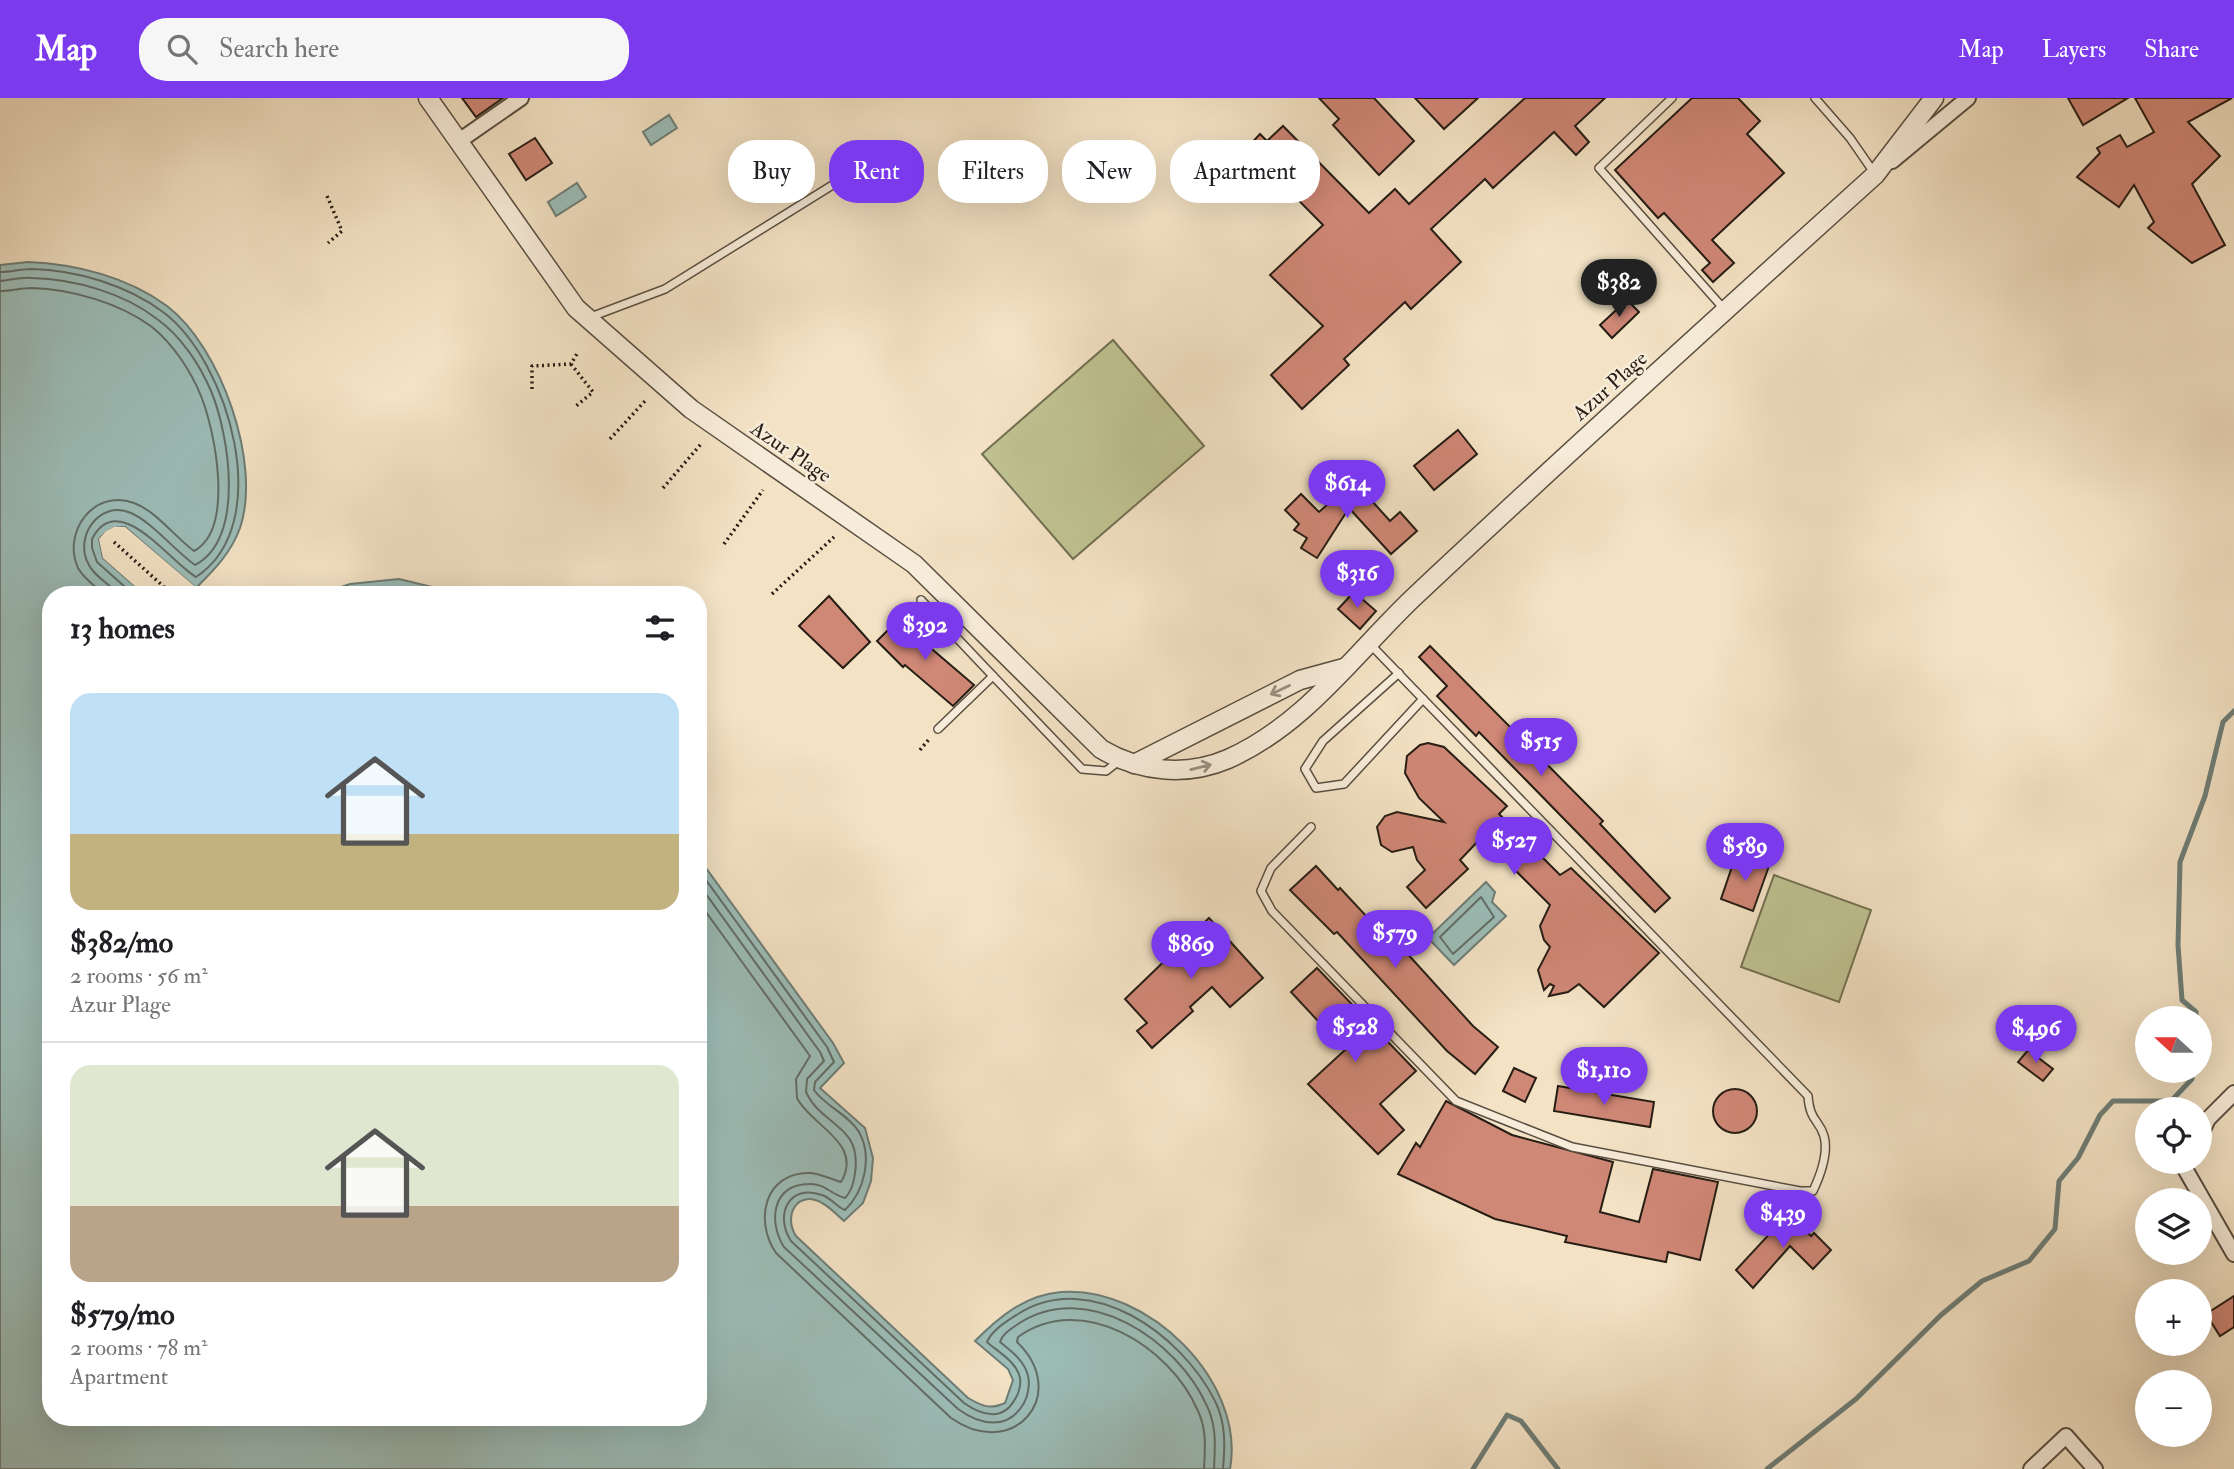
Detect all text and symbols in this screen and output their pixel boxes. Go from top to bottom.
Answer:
search box [139,18,629,81]
text: Map [35,29,97,70]
icon: search [163,30,201,68]
text: Search here [219,33,339,65]
text: Map [1959,34,2004,65]
text: Layers [2042,34,2106,65]
text: Share [2144,34,2199,65]
chip: Buy [728,140,815,203]
chip: Rent [829,140,924,203]
chip: Filters [938,140,1048,203]
chip: New [1062,140,1156,203]
chip: Apartment [1170,140,1320,203]
pin: $382 [1578,260,1660,319]
text: $382 [1597,267,1641,296]
street label: Azur Plage [1566,345,1653,427]
street label: Azur Plage [744,415,837,489]
pin: $614 [1306,460,1388,520]
text: $614 [1324,468,1370,497]
pin: $316 [1316,550,1398,610]
text: $316 [1336,558,1378,587]
pin: $392 [884,602,966,662]
icon: filters [641,609,679,647]
text: 13 homes [70,610,175,647]
text: $392 [902,610,948,639]
one-way arrow [1270,683,1291,697]
pin: $515 [1500,718,1582,778]
text: $515 [1520,726,1562,755]
icon: home [312,738,438,864]
one-way arrow [1189,760,1212,773]
pin: $527 [1473,818,1555,877]
pin: $589 [1704,824,1786,883]
text: $527 [1491,825,1537,854]
text: $589 [1722,831,1768,860]
pin: $579 [1354,910,1436,970]
text: $579 [1372,918,1418,947]
pin: $869 [1150,922,1232,981]
text: $382/mo [70,924,173,961]
text: $869 [1167,929,1215,958]
text: 2 rooms · 56 m² [70,961,208,990]
text: Azur Plage [70,990,171,1019]
pin: $528 [1314,1004,1396,1064]
pin: $496 [1995,1006,2077,1065]
north arrow [2135,1006,2212,1083]
map controls [2135,1006,2212,1447]
text: $528 [1332,1012,1378,1041]
text: $496 [2012,1013,2060,1042]
pin: $1,110 [1547,1048,1661,1107]
text: $1,110 [1577,1055,1631,1084]
button: locate [2135,1097,2212,1174]
icon: home [312,1110,438,1236]
button: layers [2135,1188,2212,1265]
pin: $439 [1742,1190,1824,1250]
text: $439 [1760,1198,1806,1227]
button: + [2135,1279,2212,1356]
text: $579/mo [70,1296,175,1333]
text: 2 rooms · 78 m² [70,1333,208,1362]
text: Apartment [70,1362,168,1391]
button: − [2135,1370,2212,1447]

